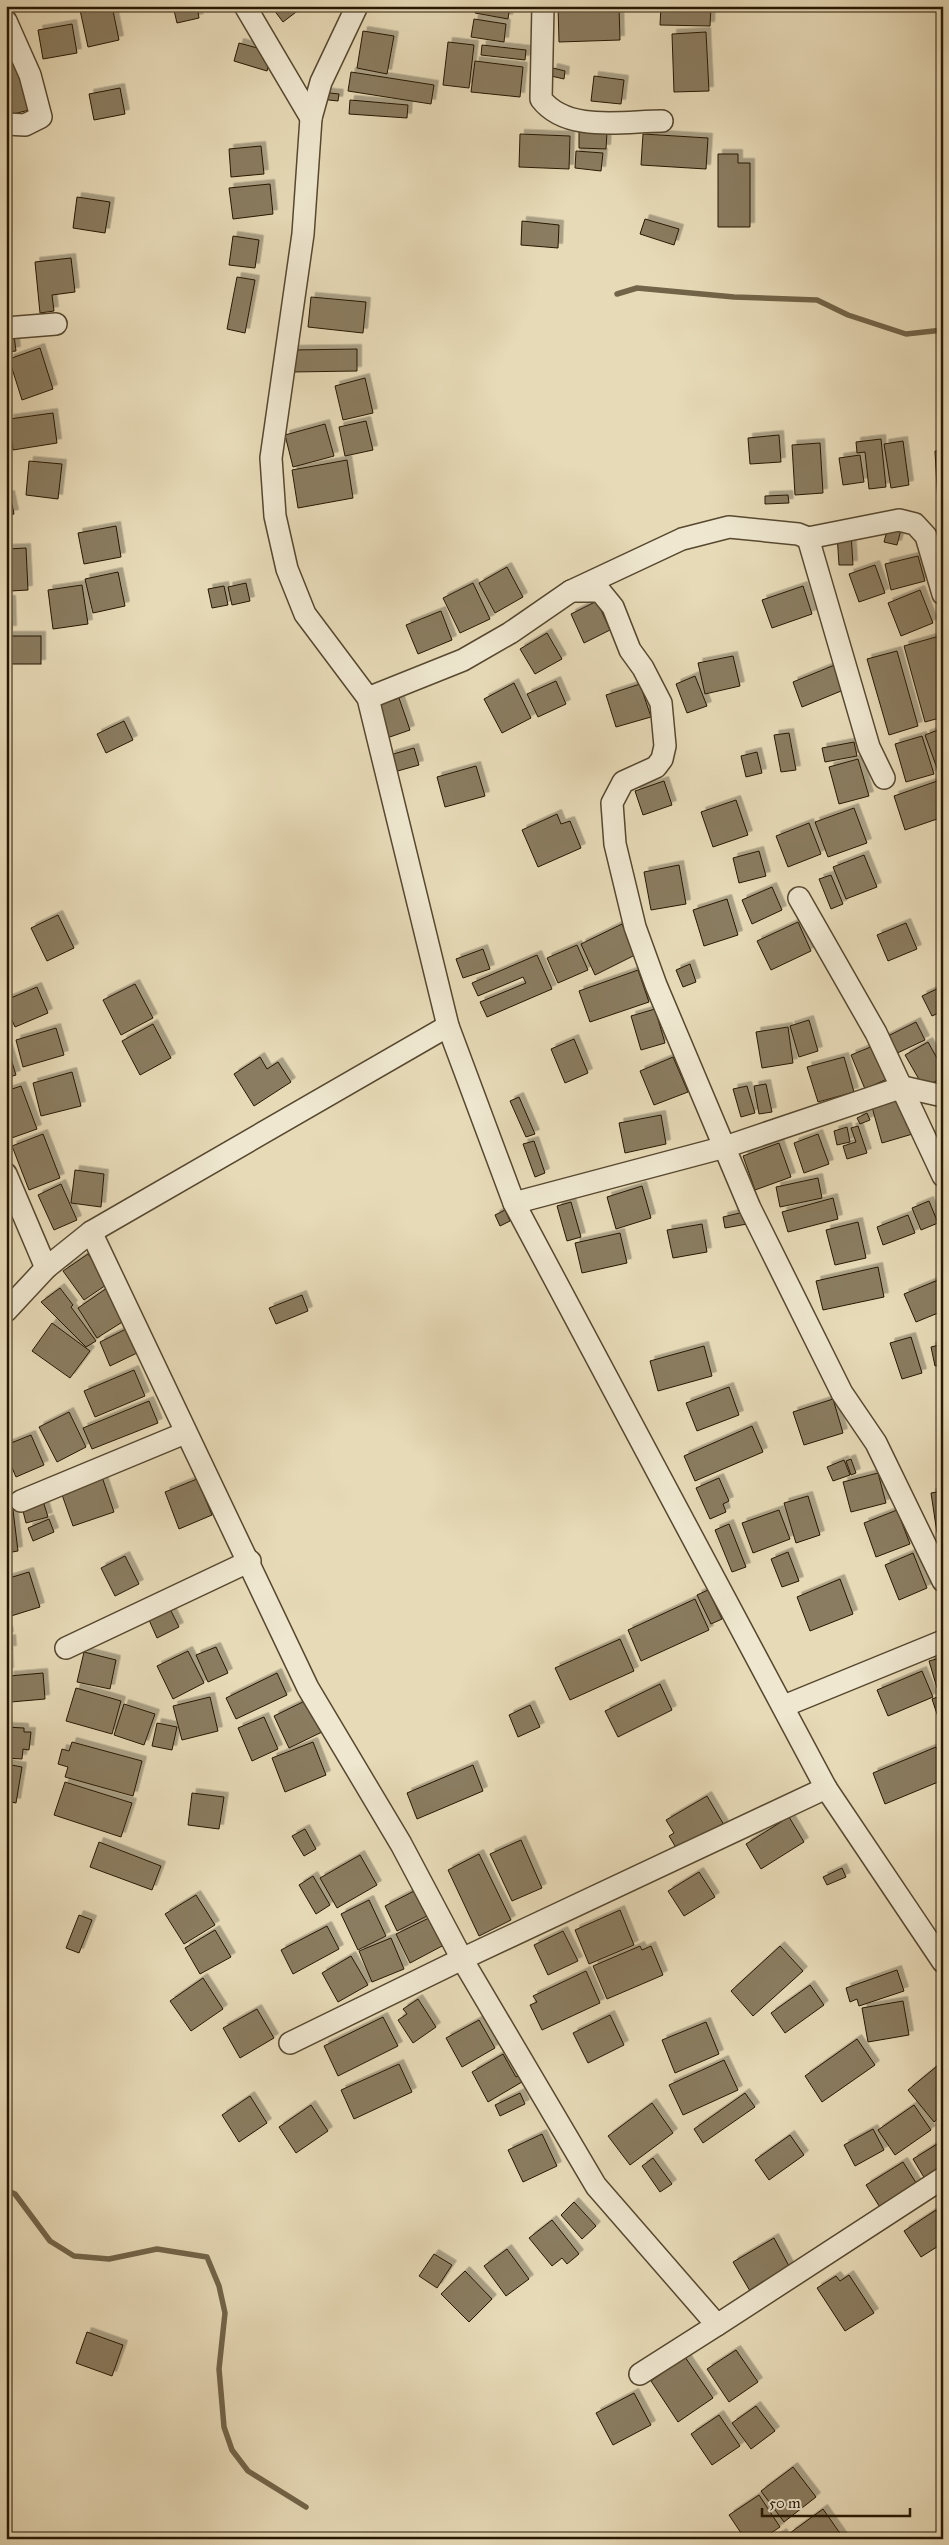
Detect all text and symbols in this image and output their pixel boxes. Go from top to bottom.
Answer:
scale bar [762,2485,909,2517]
text: 50 m [769,2494,801,2512]

